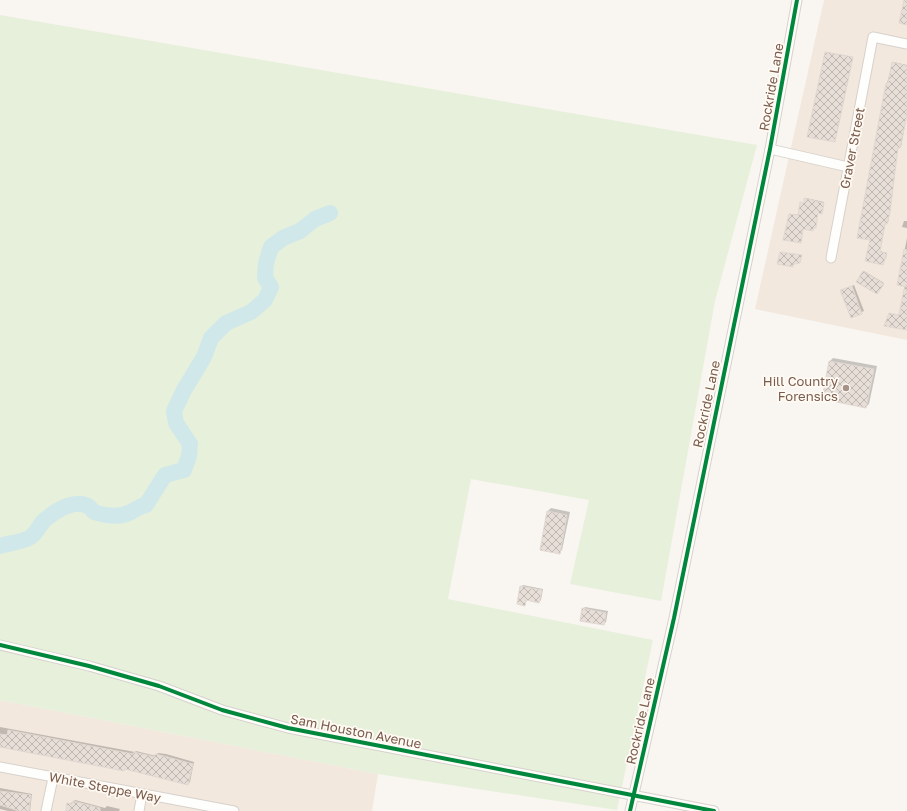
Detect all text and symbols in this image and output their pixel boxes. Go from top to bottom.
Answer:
street label: Rockride Lane [755,42,787,132]
street label: Graver Street [836,106,868,190]
street label: Rockride Lane [689,359,723,449]
place label: Hill Country Forensics [763,373,839,404]
marker: Hill Country Forensics [841,383,851,393]
street label: Rockride Lane [622,676,658,766]
street label: Sam Houston Avenue [289,710,423,752]
street label: White Steppe Way [48,768,163,806]

